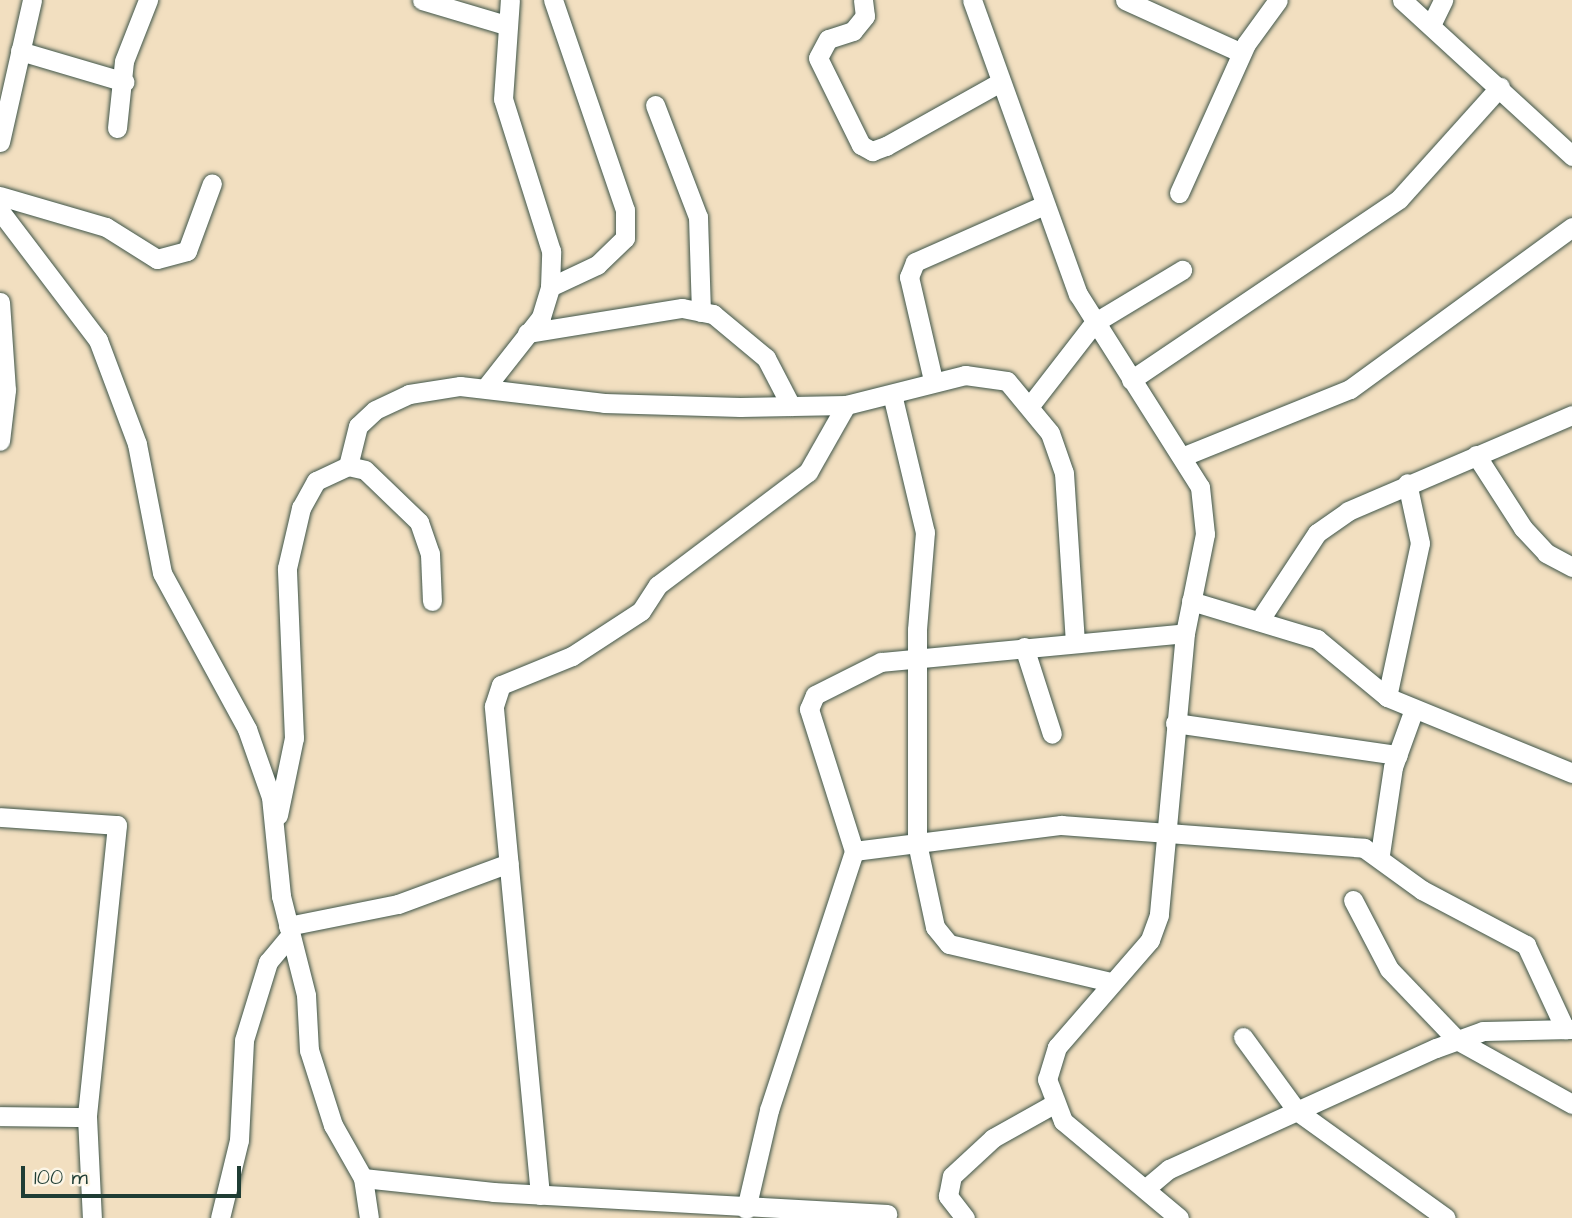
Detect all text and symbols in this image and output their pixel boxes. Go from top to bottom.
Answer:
scale bar [24,1152,245,1196]
text: 100 m [34,1163,88,1192]

